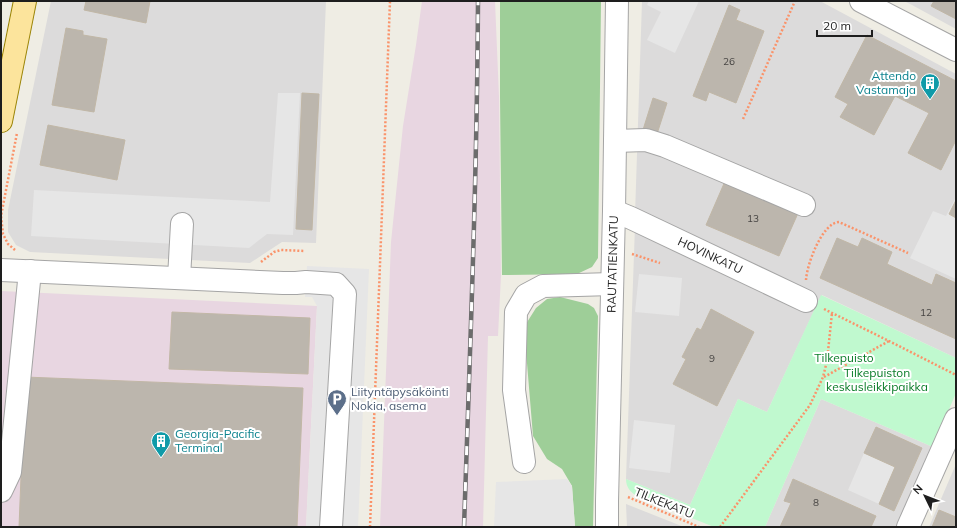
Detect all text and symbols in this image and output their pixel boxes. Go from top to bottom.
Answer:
scale bar [817,12,872,38]
text: 20 m [823,18,851,33]
house number: 26 [723,55,735,68]
place label: Attendo Vastamaja [856,68,916,97]
building icon: Attendo Vastamaja [919,72,941,100]
house number: 13 [747,212,759,225]
street label: RAUTATIENKATU [604,215,621,313]
street label: HOVINKATU [676,233,745,277]
house number: 12 [920,306,932,319]
park label: Tilkepuisto [814,350,874,365]
house number: 9 [709,352,715,365]
park label: Tilkepuiston keskusleikkipaikka [826,365,928,394]
place label: Liityntäpysäköinti Nokia, asema [351,384,449,413]
parking icon: Liityntäpysäköinti Nokia, asema [326,388,348,416]
place label: Georgia-Pacific Terminal [175,426,260,455]
building icon: Georgia-Pacific Terminal [150,430,172,458]
north arrow [905,476,945,516]
text: N [910,481,926,497]
street label: TILKEKATU [632,484,696,521]
house number: 8 [813,496,819,509]

